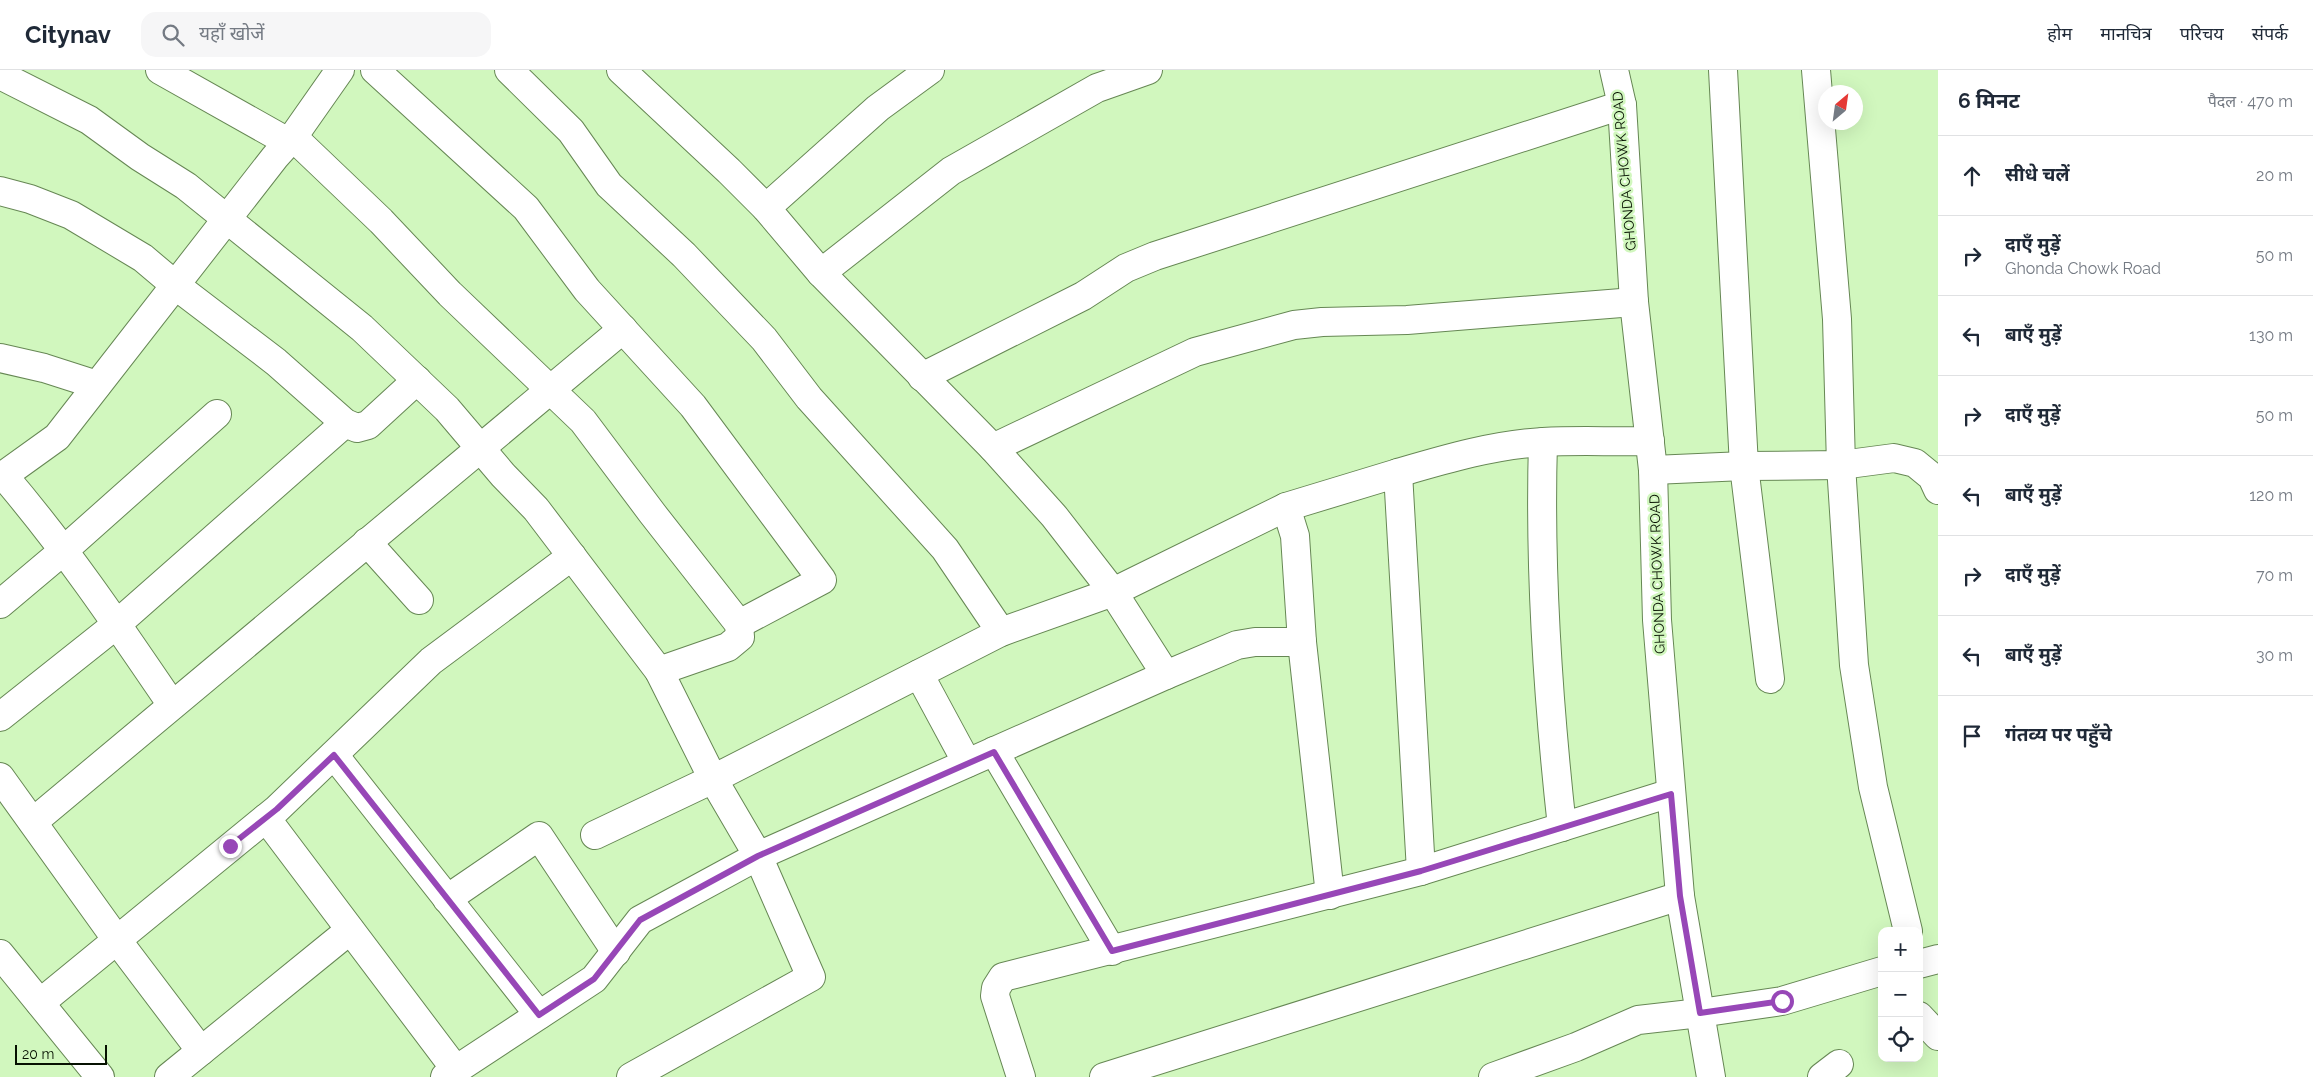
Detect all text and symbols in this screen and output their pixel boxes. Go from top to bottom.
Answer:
search box [141,12,491,57]
text: Citynav [25,20,111,49]
icon: search [159,21,187,49]
text: यहाँ खोजें [199,22,264,44]
text: होम [2047,23,2072,44]
text: मानचित्र [2100,23,2152,44]
text: परिचय [2180,23,2224,44]
text: संपर्क [2252,23,2288,44]
north arrow [1818,85,1863,130]
text: 6 मिनट [1958,88,2020,113]
street label: GHONDA CHOWK ROAD [1609,91,1639,251]
text: पैदल · 470 m [2208,92,2293,111]
icon: ahead [1958,162,1986,190]
text: सीधे चलें [2005,163,2069,185]
text: 20 m [2256,166,2293,185]
text: दाएँ मुड़ें [2005,233,2061,255]
icon: right [1958,242,1986,270]
text: 50 m [2256,246,2293,265]
text: Ghonda Chowk Road [2005,259,2161,278]
icon: left [1958,322,1986,350]
text: बाएँ मुड़ें [2005,323,2062,345]
text: 130 m [2249,326,2293,345]
icon: right [1958,402,1986,430]
text: दाएँ मुड़ें [2005,403,2061,425]
text: 50 m [2256,406,2293,425]
icon: left [1958,482,1986,510]
text: बाएँ मुड़ें [2005,483,2062,505]
text: 120 m [2249,486,2293,505]
street label: GHONDA CHOWK ROAD [1646,494,1668,654]
icon: right [1958,562,1986,590]
text: दाएँ मुड़ें [2005,563,2061,585]
text: 70 m [2256,566,2293,585]
icon: left [1958,642,1986,670]
text: बाएँ मुड़ें [2005,643,2062,665]
text: 30 m [2256,646,2293,665]
icon: arrive [1958,722,1986,750]
text: गंतव्य पर पहुँचे [2005,723,2112,745]
route end [219,835,242,858]
map controls [1878,927,1923,1062]
button: + [1878,927,1923,972]
button: − [1878,972,1923,1017]
route start [1771,990,1794,1013]
button: locate [1878,1017,1923,1062]
scale bar [15,1042,108,1065]
text: 20 m [22,1046,54,1062]

